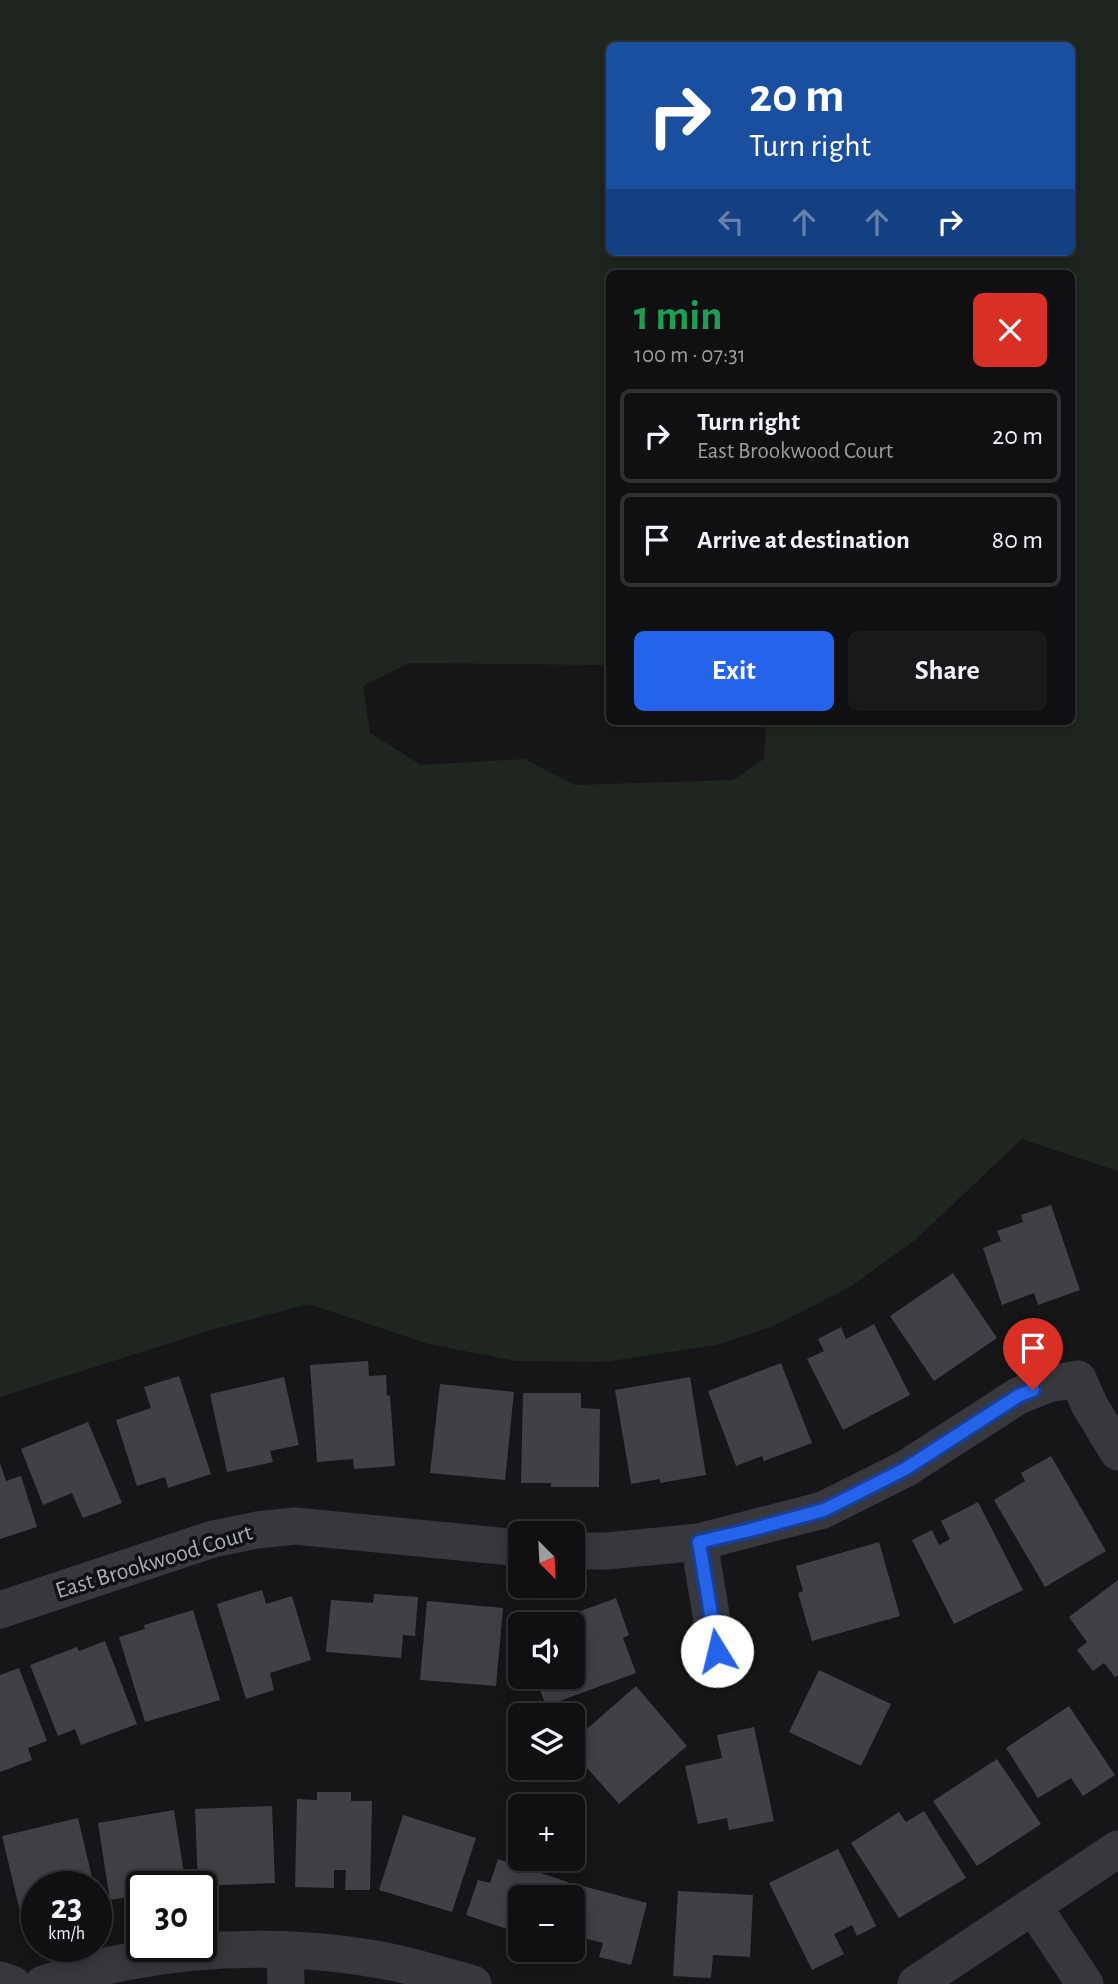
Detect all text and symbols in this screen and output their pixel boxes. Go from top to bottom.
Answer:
icon: right [634,70,725,161]
text: 20 m [749,72,845,121]
text: Turn right [749,130,871,162]
icon: left [712,203,750,241]
icon: ahead [785,203,823,241]
icon: ahead [858,203,896,241]
icon: right [931,203,969,241]
button: close [973,293,1047,367]
text: 1 min [634,295,723,337]
text: 100 m · 07:31 [634,344,746,367]
text: Turn right [697,409,800,435]
icon: right [638,417,676,455]
text: 20 m [992,423,1043,449]
text: East Brookwood Court [697,440,893,463]
icon: arrive [638,521,676,559]
text: Arrive at destination [697,527,910,553]
text: 80 m [992,527,1043,553]
button: Exit [634,631,834,711]
button: Share [848,631,1047,711]
pin [1003,1318,1063,1390]
icon: arrive [1014,1329,1052,1367]
street label: East Brookwood Court [53,1521,256,1603]
north arrow [508,1521,584,1598]
map controls [508,1521,585,1962]
button: sound [508,1612,585,1689]
position arrow [680,1614,754,1688]
button: layers [508,1703,585,1780]
button: + [508,1794,585,1871]
speed limit sign: 30 [126,1871,217,1962]
button: − [508,1885,585,1962]
text: 23 [51,1890,82,1925]
text: km/h [48,1925,85,1943]

